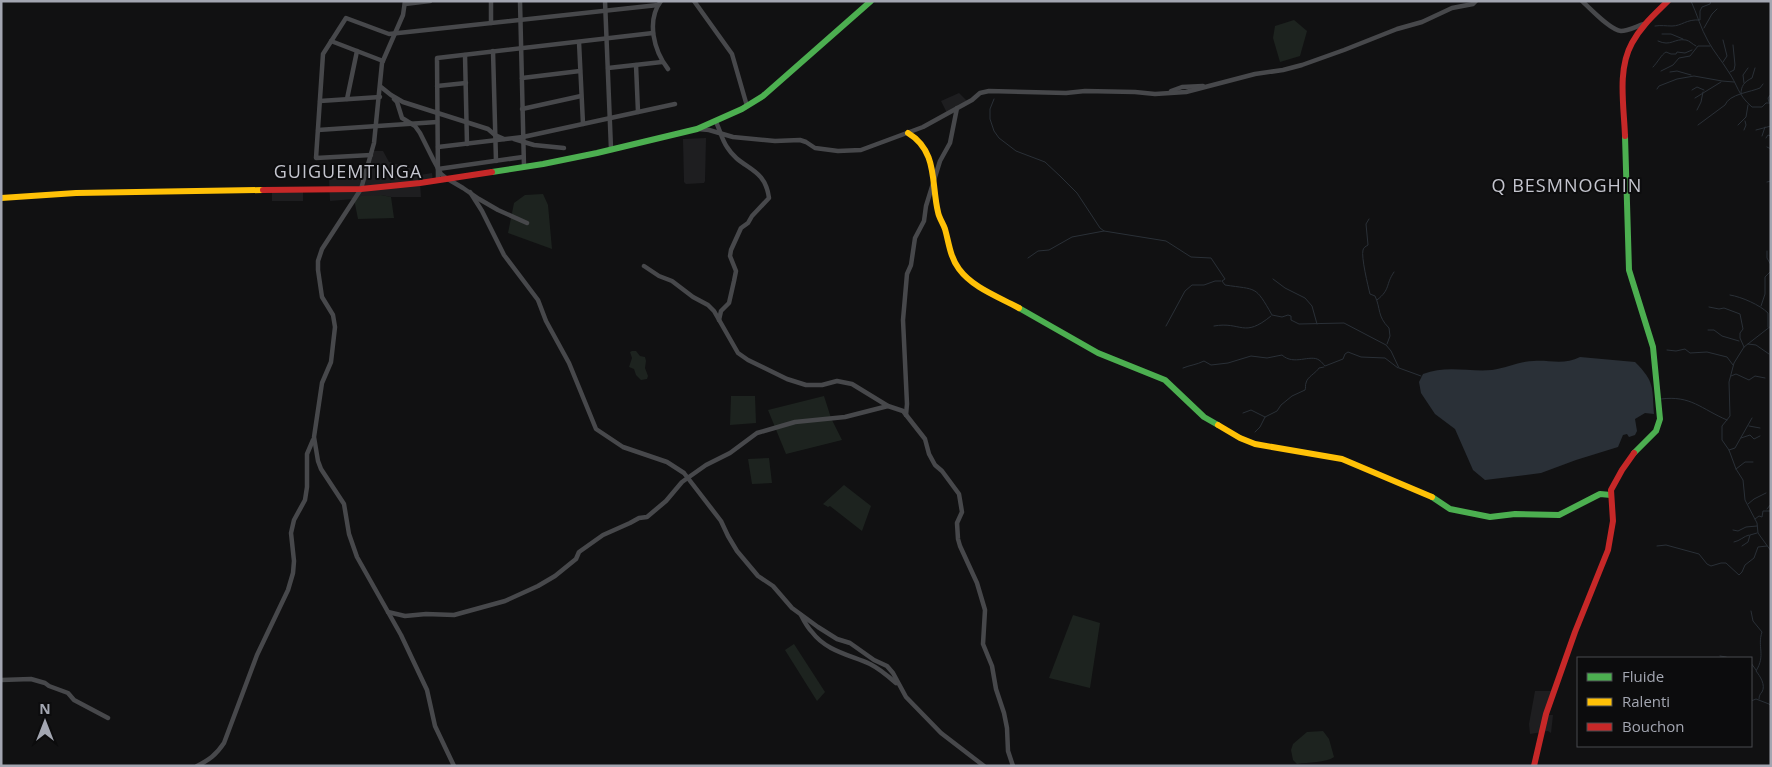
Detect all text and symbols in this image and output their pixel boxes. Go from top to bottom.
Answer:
district label: GUIGUEMTINGA [274,159,422,183]
district label: Q BESMNOGHIN [1492,173,1642,197]
legend [1577,657,1752,747]
text: Fluide [1622,666,1664,686]
text: Ralenti [1622,691,1670,711]
north arrow [20,697,70,747]
text: N [39,699,51,718]
text: Bouchon [1622,716,1685,736]

